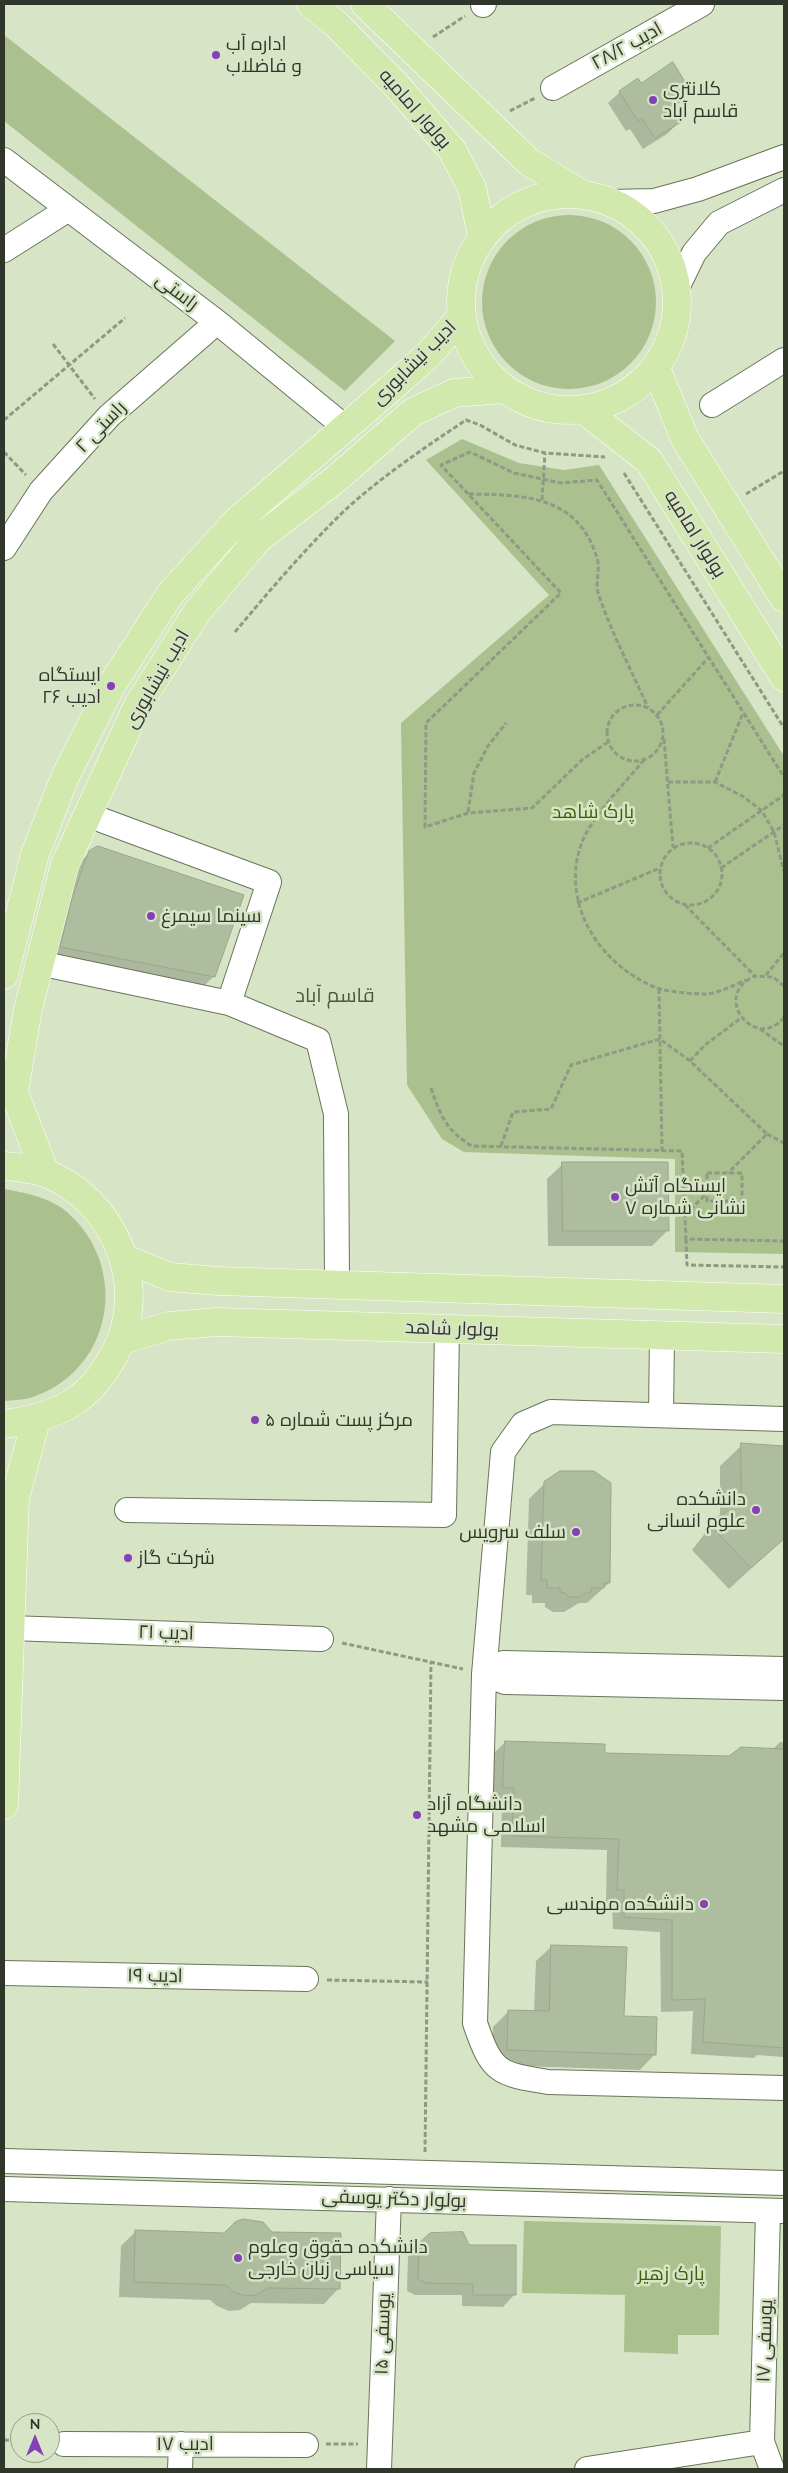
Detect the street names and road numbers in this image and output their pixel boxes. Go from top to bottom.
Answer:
street label: ادیب ۲۸/۲ [588,17,666,75]
street label: بولوار امامیه [374,64,456,154]
street label: راستی [151,268,203,316]
street label: ادیب نیشابوری [367,316,461,410]
street label: راستی ۲ [71,396,131,458]
street label: بولوار امامیه [659,486,731,582]
street label: ادیب نیشابوری [119,625,195,733]
street label: بولوار شاهد [405,1316,499,1342]
street label: ادیب ۲۱ [138,1621,194,1645]
street label: ادیب ۱۹ [127,1964,183,1988]
street label: بولوار دکتر یوسفی [321,2185,467,2213]
street label: یوسفی ۱۵ [370,2293,396,2375]
street label: یوسفی ۱۷ [752,2299,778,2383]
street label: ادیب ۱۷ [156,2433,214,2455]

